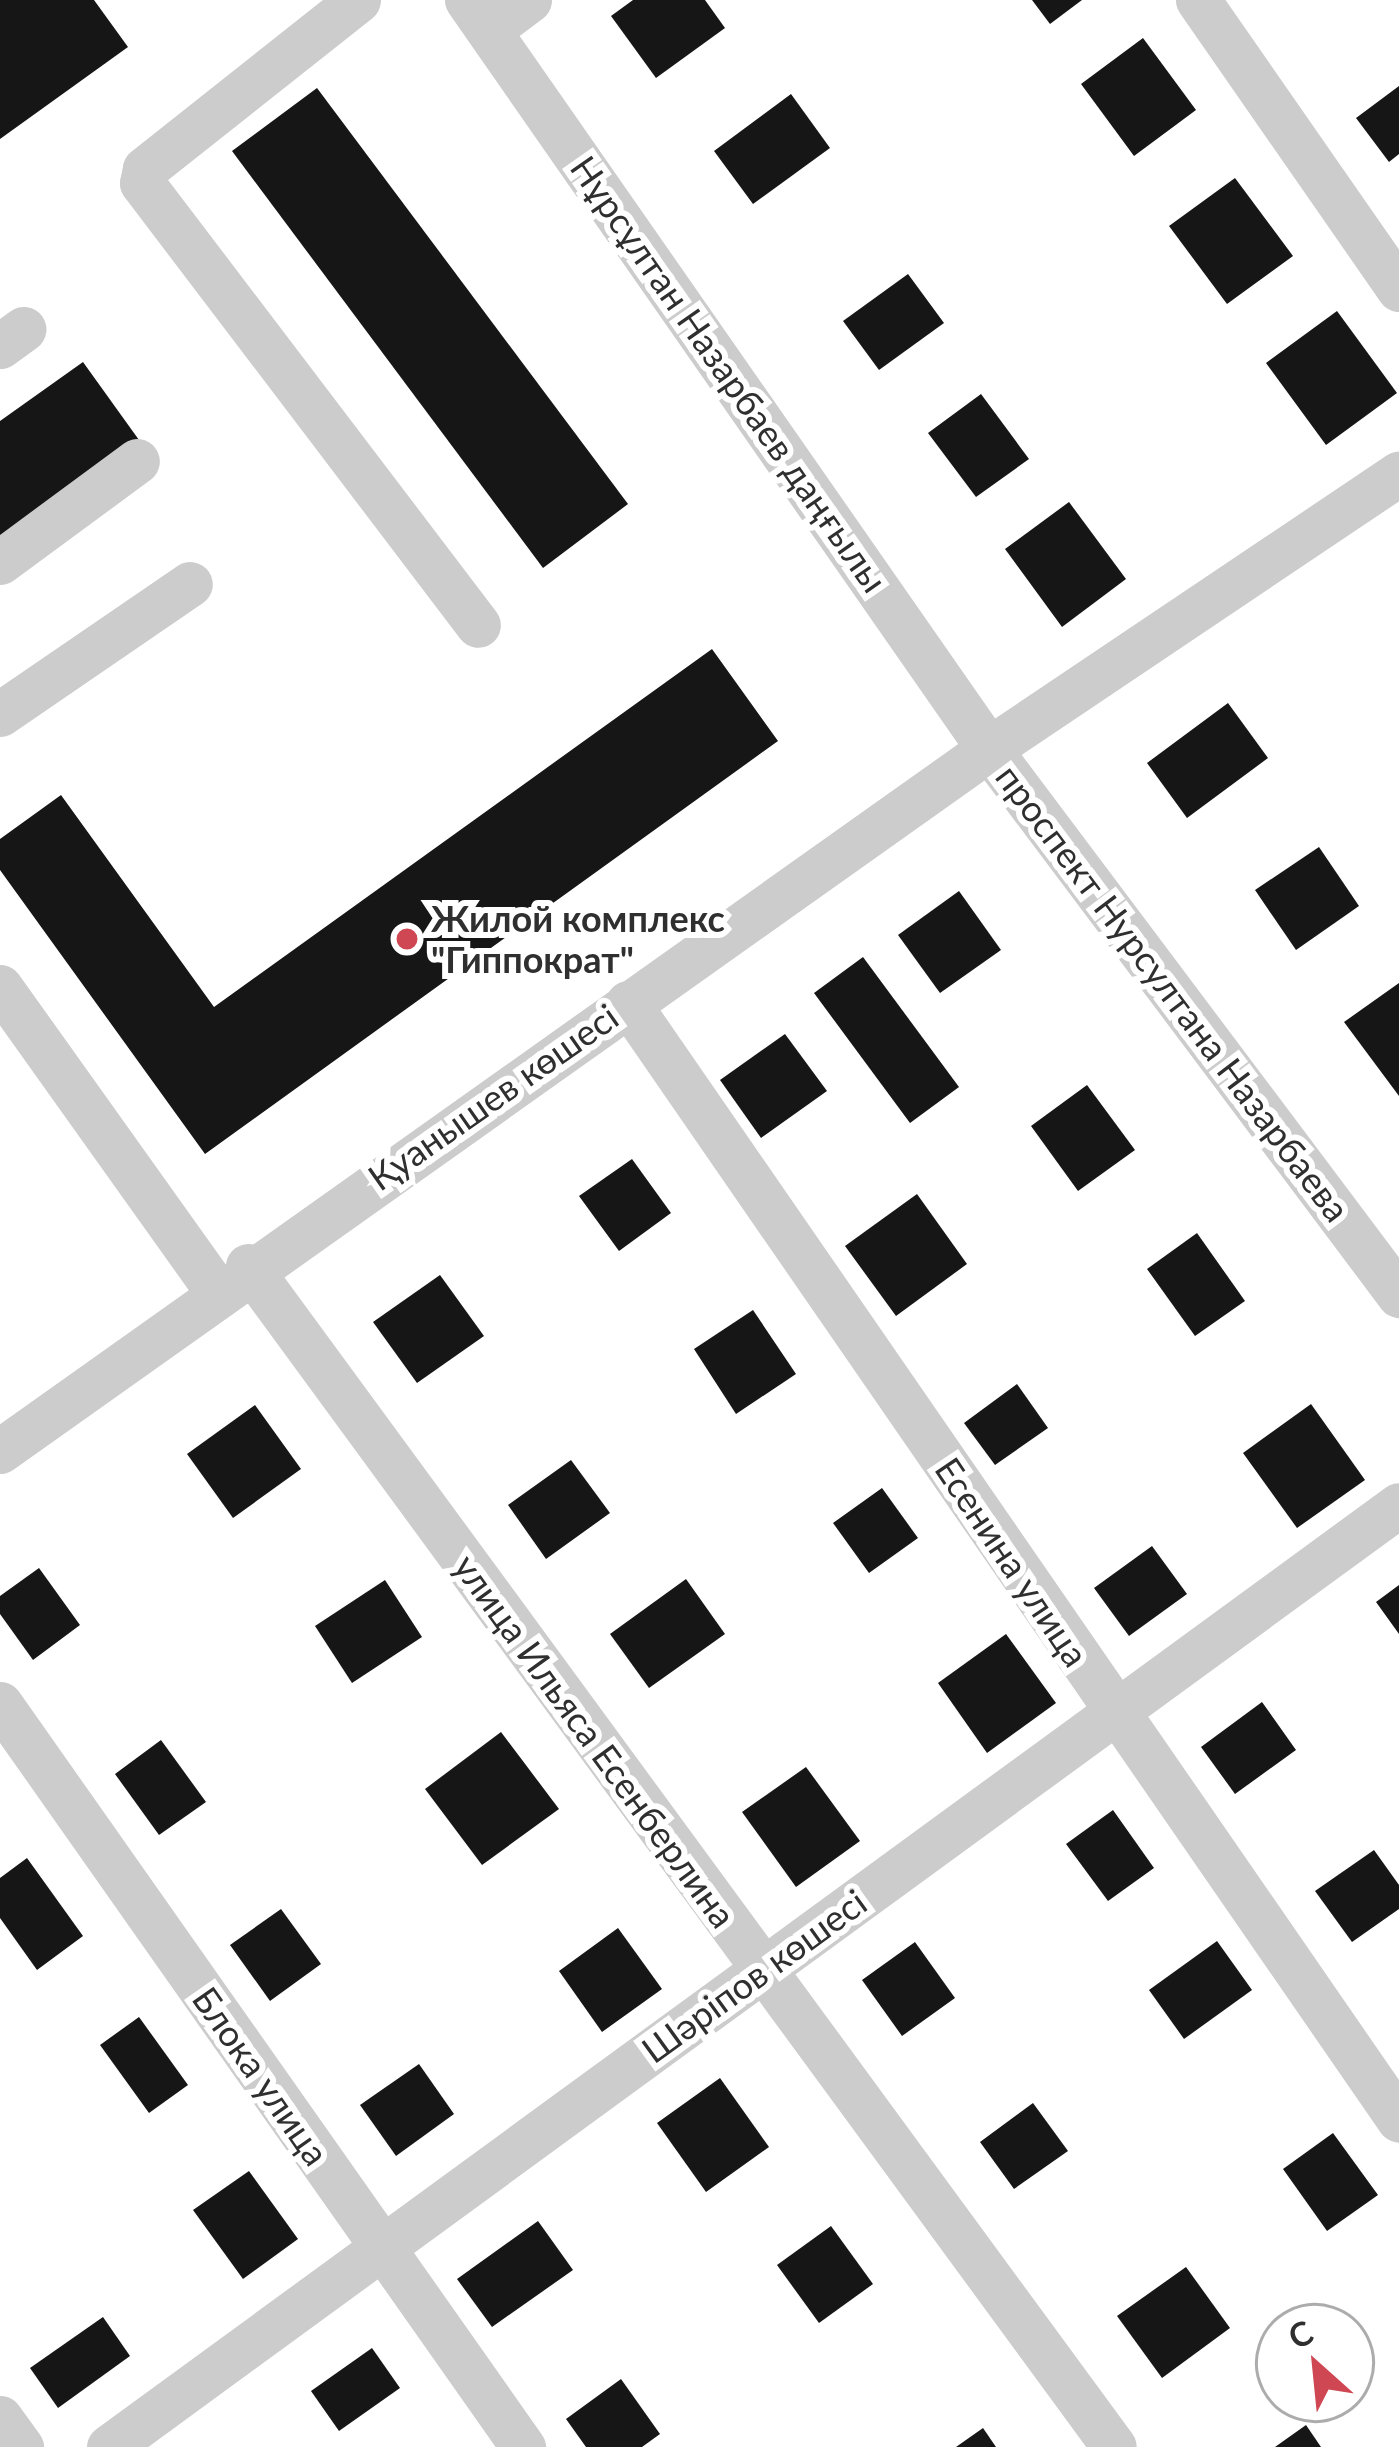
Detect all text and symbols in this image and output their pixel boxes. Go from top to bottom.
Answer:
street label: Нұрсұлтан Назарбаев даңғылы [562,148,896,600]
street label: проспект Нурсултана Назарбаева [987,756,1359,1230]
place label: Жилой комплекс "Гиппократ" [431,896,725,981]
marker: Жилой комплекс "Гиппократ" [394,926,420,952]
street label: Қуанышев көшесі [360,995,626,1199]
street label: Есенина улица [926,1449,1098,1675]
street label: улица Ильяса Есенберлина [445,1546,745,1936]
street label: Шәріпов көшесі [633,1880,875,2072]
street label: Блока улица [184,1979,338,2173]
north arrow [1255,2303,1375,2423]
text: С [1281,2311,1319,2356]

